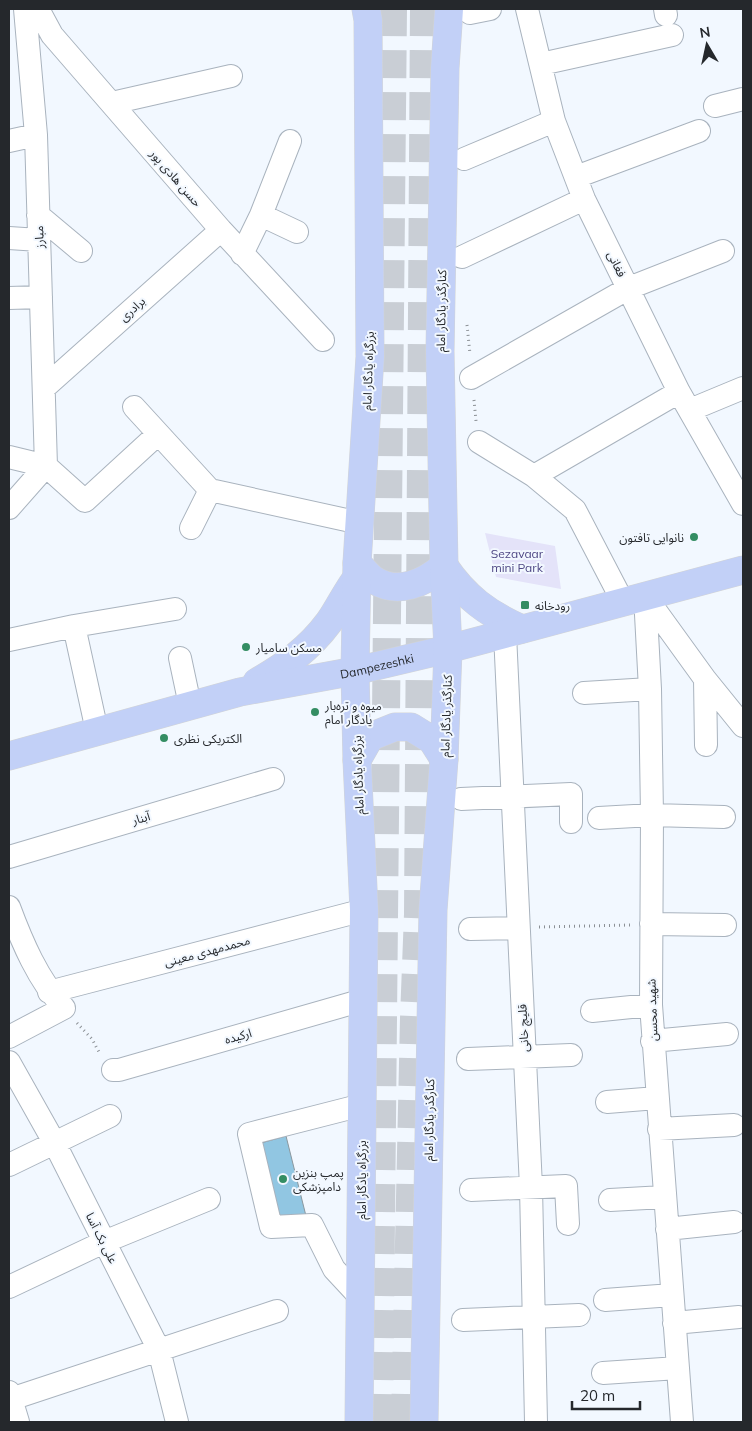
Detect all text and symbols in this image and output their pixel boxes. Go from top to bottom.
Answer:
north arrow [682,20,732,70]
text: N [698,22,712,42]
street label: حسن هادی پور [146,145,205,211]
street label: مبارز [31,225,47,250]
street label: فغانی [604,249,630,279]
street label: کنارگذر یادگار امام [433,269,451,352]
street label: برادری [116,293,148,325]
street label: بزرگراه یادگار امام [359,331,379,411]
place label: نانوایی تافتون [619,530,684,545]
marker: نانوایی تافتون [688,531,700,543]
park label: Sezavaar mini Park [491,546,544,575]
place label: رودخانه [535,598,570,613]
marker: رودخانه [519,599,531,611]
place label: مسکن سامیار [255,640,322,655]
marker: مسکن سامیار [240,641,252,653]
street label: Dampezeshki [339,650,415,681]
street label: کنارگذر یادگار امام [437,673,457,758]
place label: میوه و تره‌بار یادگار امام [324,698,382,729]
marker: میوه و تره‌بار یادگار امام [309,706,321,718]
place label: الکتریکی نظری [174,731,242,746]
marker: الکتریکی نظری [158,732,170,744]
street label: بزرگراه یادگار امام [349,735,369,815]
street label: آبنار [129,808,152,828]
street label: محمدمهدی معینی [162,932,252,970]
street label: شهید محسن [643,979,661,1041]
street label: قلیچ خانی [514,1004,534,1052]
street label: ارکیده [223,1025,253,1047]
street label: کنارگذر یادگار امام [421,1078,439,1161]
street label: بزرگراه یادگار امام [354,1140,371,1220]
place label: پمپ بنزین دامپزشکی [293,1165,344,1195]
marker: پمپ بنزین دامپزشکی [277,1173,289,1185]
street label: علی بک آسا [83,1210,121,1266]
scale bar [572,1378,640,1410]
text: 20 m [580,1386,615,1405]

